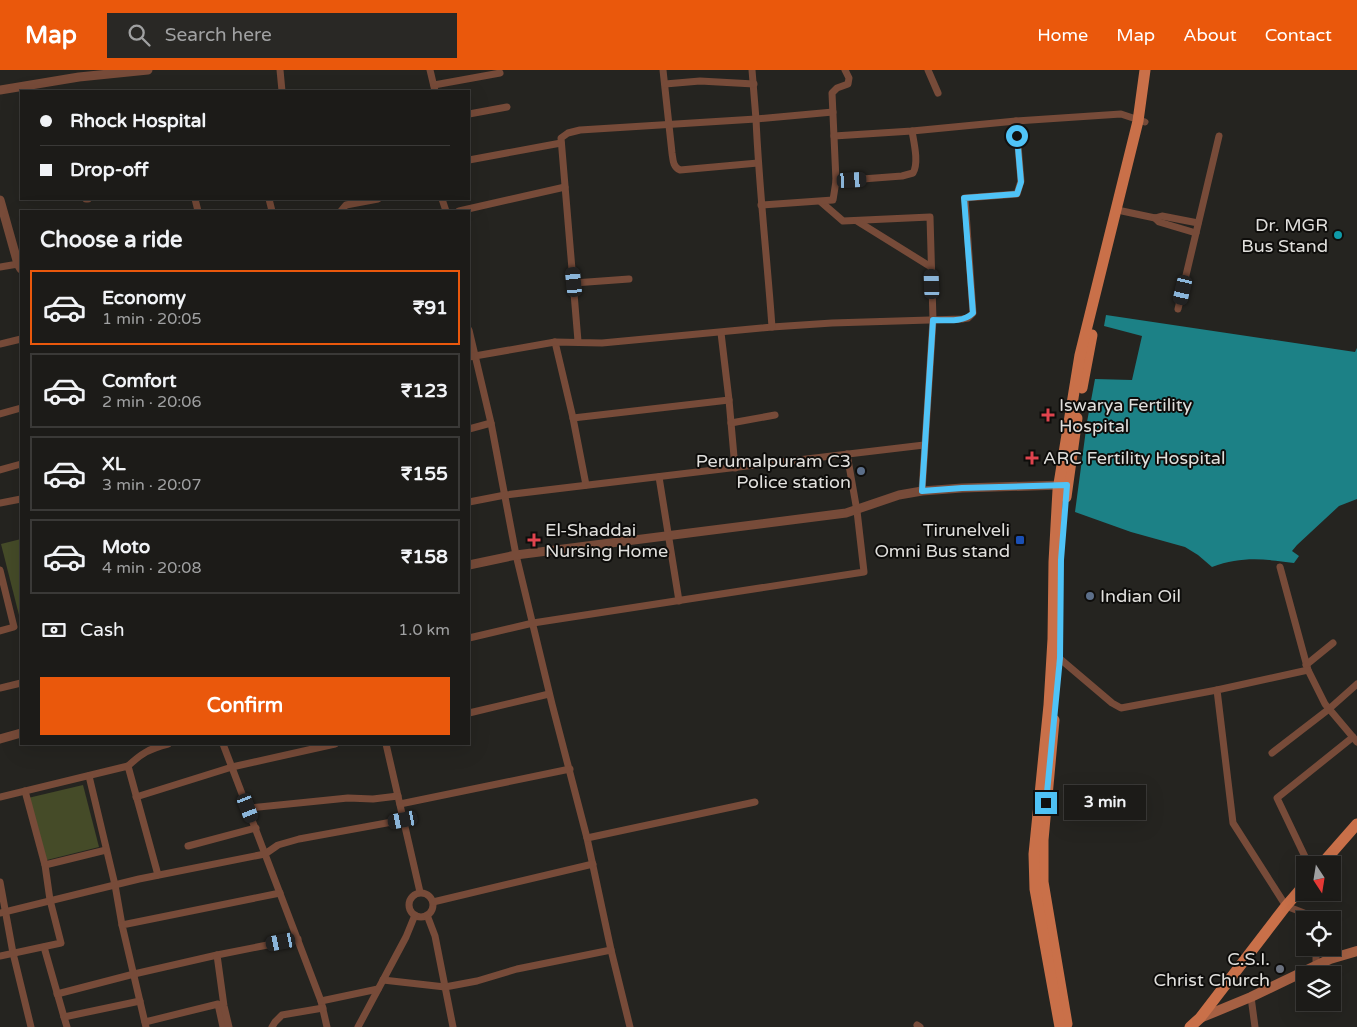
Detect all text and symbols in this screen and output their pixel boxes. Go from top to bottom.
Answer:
search box [107,13,457,58]
text: Map [25,21,77,50]
icon: search [125,21,153,49]
text: Search here [165,24,272,46]
text: Home [1037,24,1088,46]
text: Map [1116,24,1155,46]
text: About [1183,24,1237,46]
text: Contact [1265,24,1332,46]
text: Rhock Hospital [70,110,206,132]
route start [1006,125,1028,147]
text: Drop-off [70,159,149,181]
car [836,172,867,188]
place label: Dr. MGR Bus Stand [1241,214,1328,257]
text: Choose a ride [40,227,183,253]
marker: Dr. MGR Bus Stand [1332,229,1344,241]
car [564,266,583,298]
car [923,269,940,299]
car [1172,274,1193,306]
icon: car [42,285,87,330]
text: Economy [102,287,186,309]
text: ₹91 [413,297,448,319]
text: 1 min · 20:05 [102,309,201,329]
icon: car [42,368,87,413]
text: Comfort [102,370,176,392]
text: ₹123 [401,380,448,402]
text: 2 min · 20:06 [102,392,201,412]
place label: Iswarya Fertility Hospital [1059,394,1192,437]
marker: Iswarya Fertility Hospital [1041,408,1055,422]
place label: ARC Fertility Hospital [1043,447,1225,469]
place label: Perumalpuram C3 Police station [696,450,851,493]
icon: car [42,451,87,496]
marker: ARC Fertility Hospital [1025,451,1039,465]
text: XL [102,453,126,475]
text: ₹155 [401,463,448,485]
marker: Perumalpuram C3 Police station [855,465,867,477]
text: 3 min · 20:07 [102,475,201,495]
place label: El-Shaddai Nursing Home [545,519,668,562]
place label: Tirunelveli Omni Bus stand [874,519,1010,562]
marker: El-Shaddai Nursing Home [527,533,541,547]
icon: car [42,534,87,579]
marker: Tirunelveli Omni Bus stand [1014,534,1026,546]
text: Moto [102,536,150,558]
text: ₹158 [401,546,448,568]
text: 4 min · 20:08 [102,558,201,578]
place label: Indian Oil [1100,585,1181,607]
marker: Indian Oil [1084,590,1096,602]
icon: cash [40,616,68,644]
text: Cash [80,619,125,641]
text: 1.0 km [398,620,450,640]
button: Confirm [40,677,450,735]
callout: 3 min [1064,786,1146,820]
car [235,791,260,825]
route end [1035,792,1057,814]
text: 3 min [1084,792,1126,812]
car [386,810,419,830]
north arrow [1296,856,1341,901]
map controls [1296,856,1341,1011]
button: locate [1296,911,1341,956]
car [264,932,297,952]
place label: C.S.I. Christ Church [1153,948,1270,991]
marker: C.S.I. Christ Church [1274,963,1286,975]
button: layers [1296,966,1341,1011]

